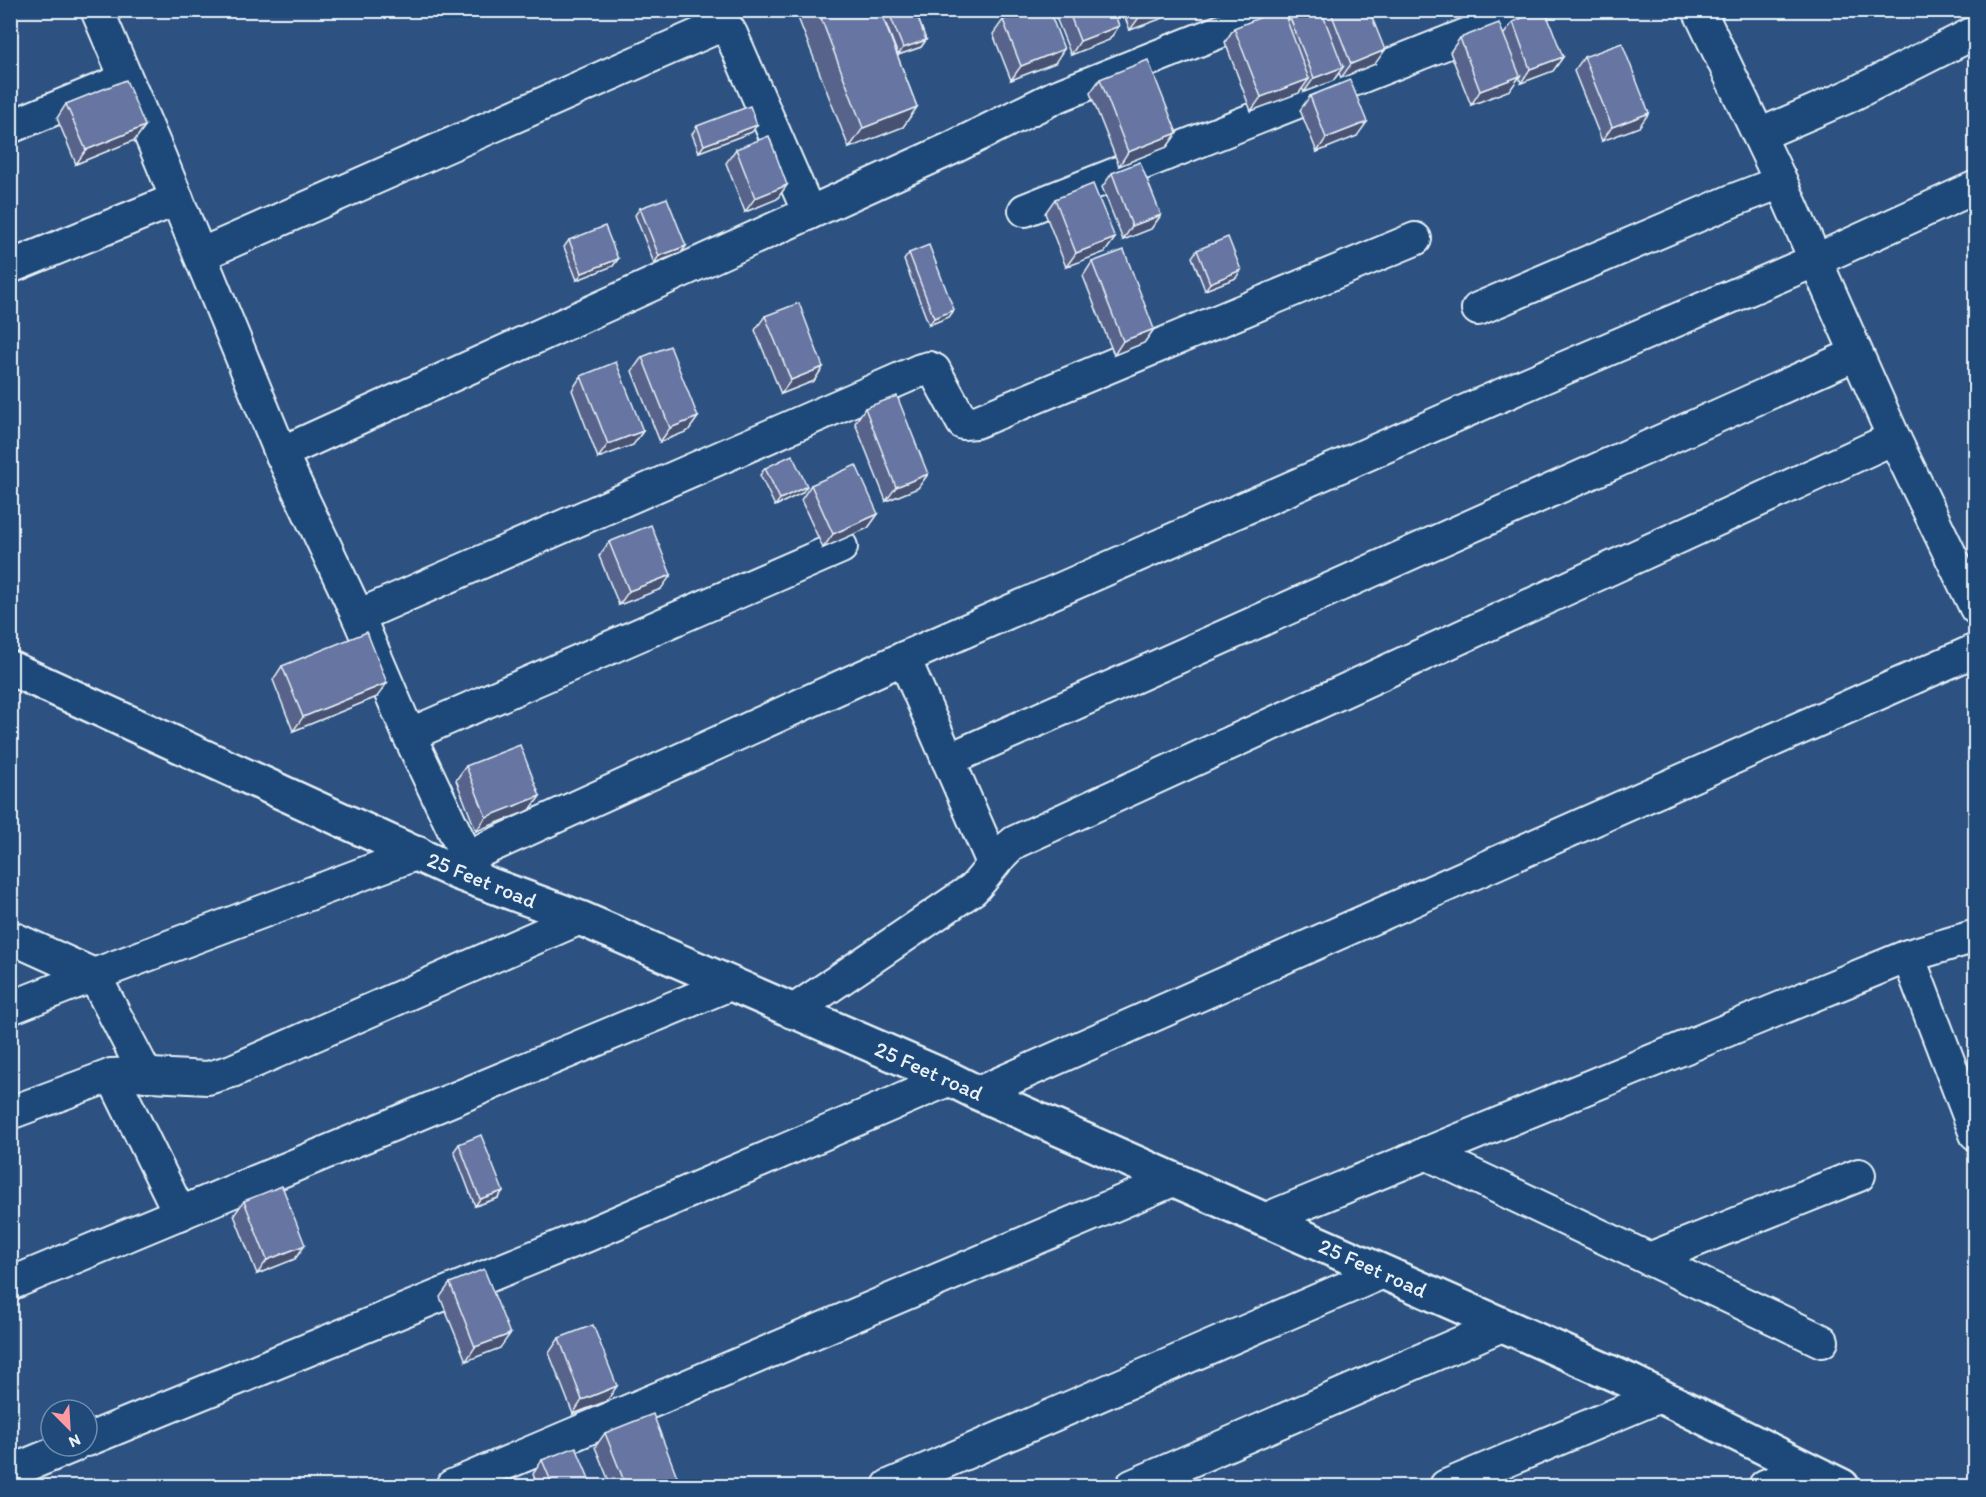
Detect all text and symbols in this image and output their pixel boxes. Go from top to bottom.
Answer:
street label: 25 Feet road [423,846,541,914]
street label: 25 Feet road [871,1035,987,1107]
street label: 25 Feet road [1315,1232,1431,1304]
north arrow [39,1398,99,1458]
text: N [66,1430,84,1452]

